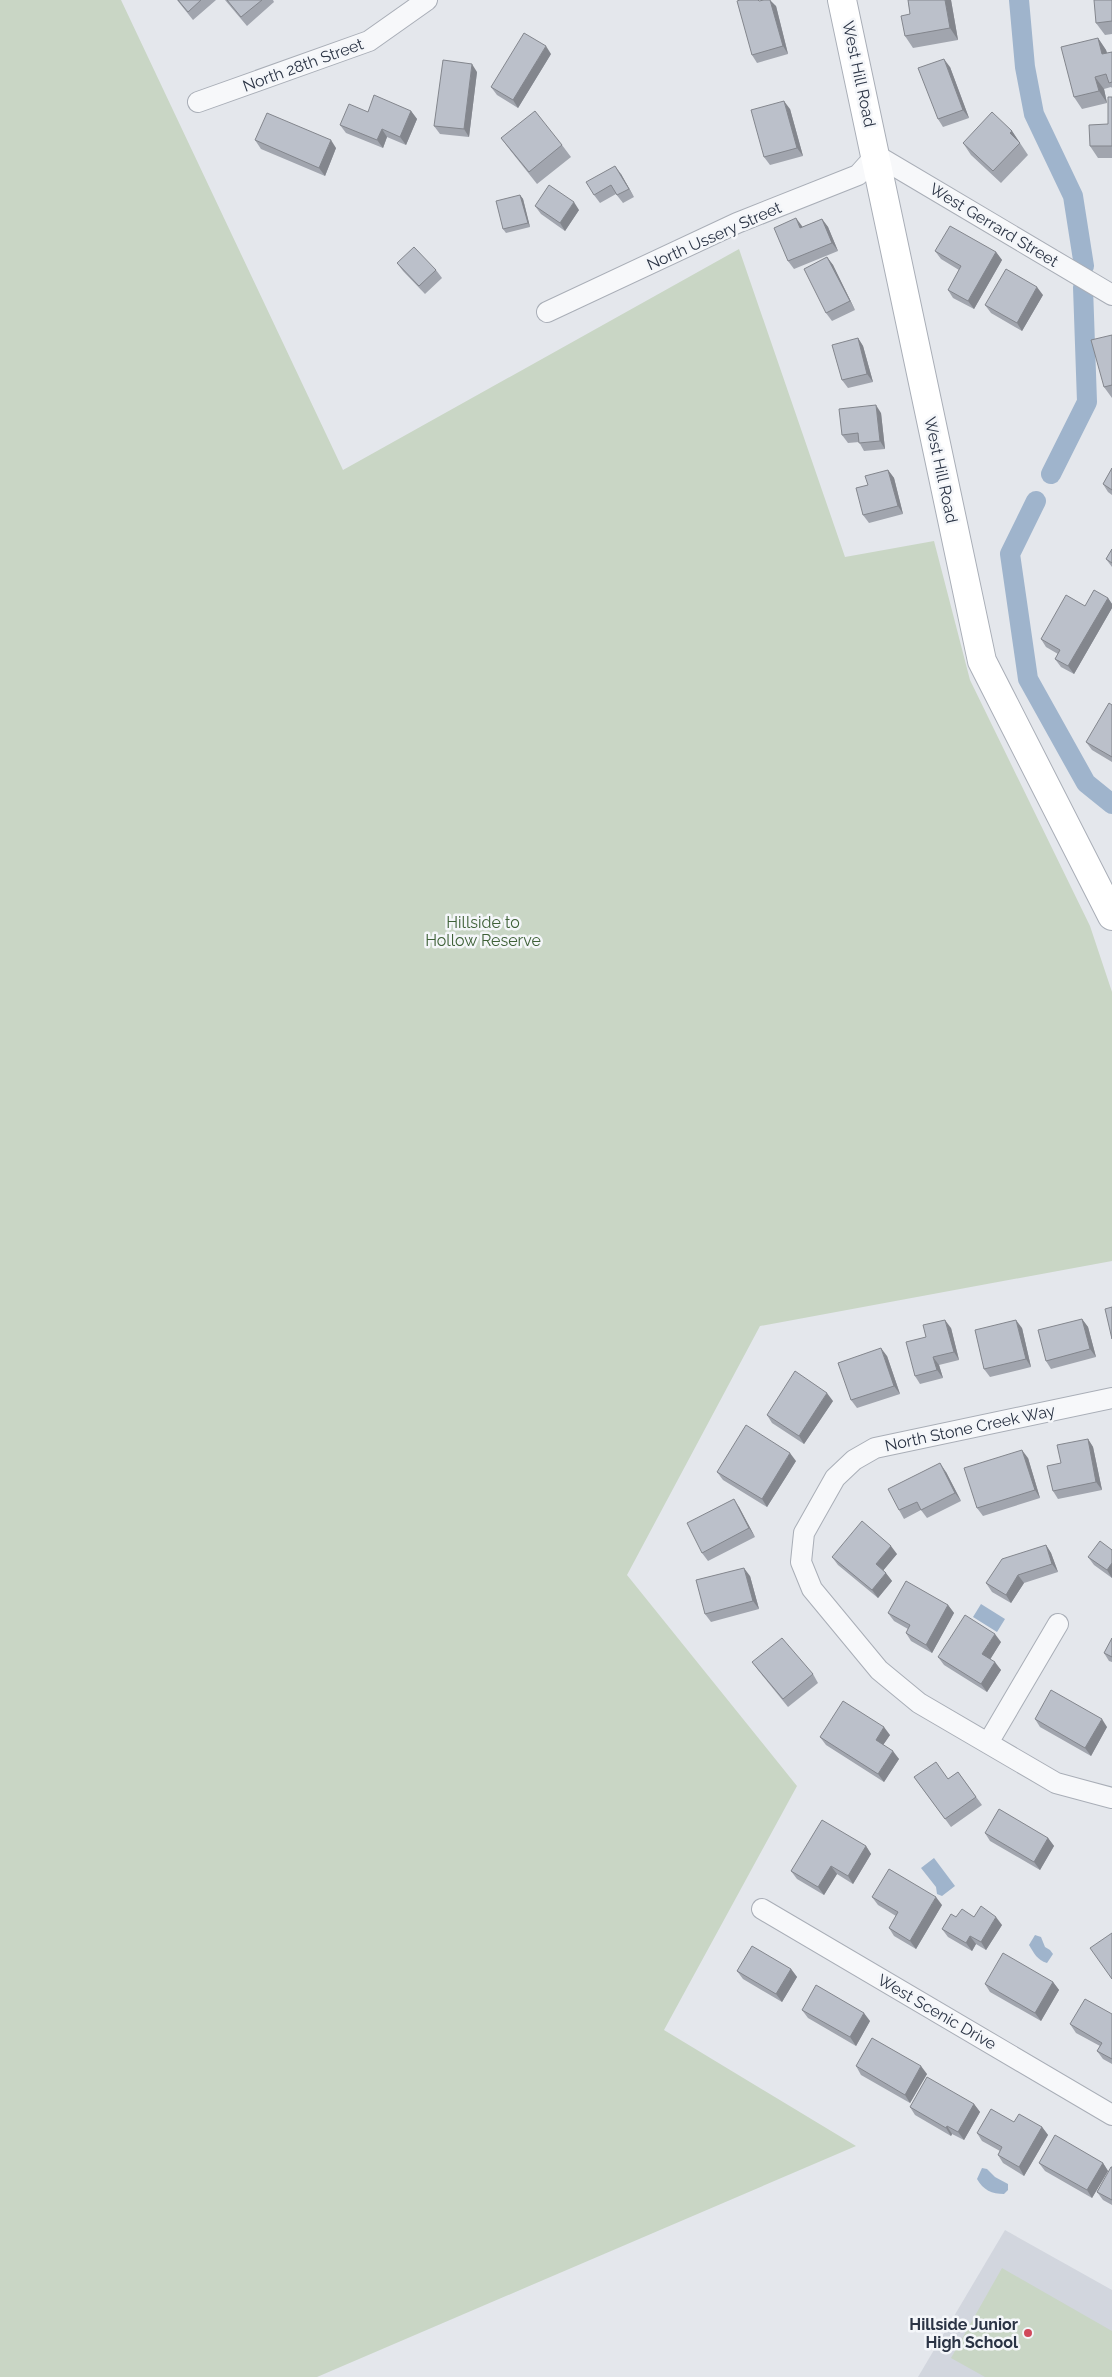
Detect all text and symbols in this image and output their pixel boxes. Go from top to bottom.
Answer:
street label: West Hill Road [838,19,880,129]
street label: North 28th Street [240,34,367,96]
street label: West Gerrard Street [926,179,1062,271]
street label: North Ussery Street [644,198,785,274]
street label: West Hill Road [920,415,962,525]
park label: Hillside to Hollow Reserve [425,913,541,950]
street label: North Stone Creek Way [883,1401,1057,1455]
street label: West Scenic Drive [874,1970,1000,2054]
place label: Hillside Junior High School [909,2315,1019,2352]
marker: Hillside Junior High School [1022,2327,1034,2339]

